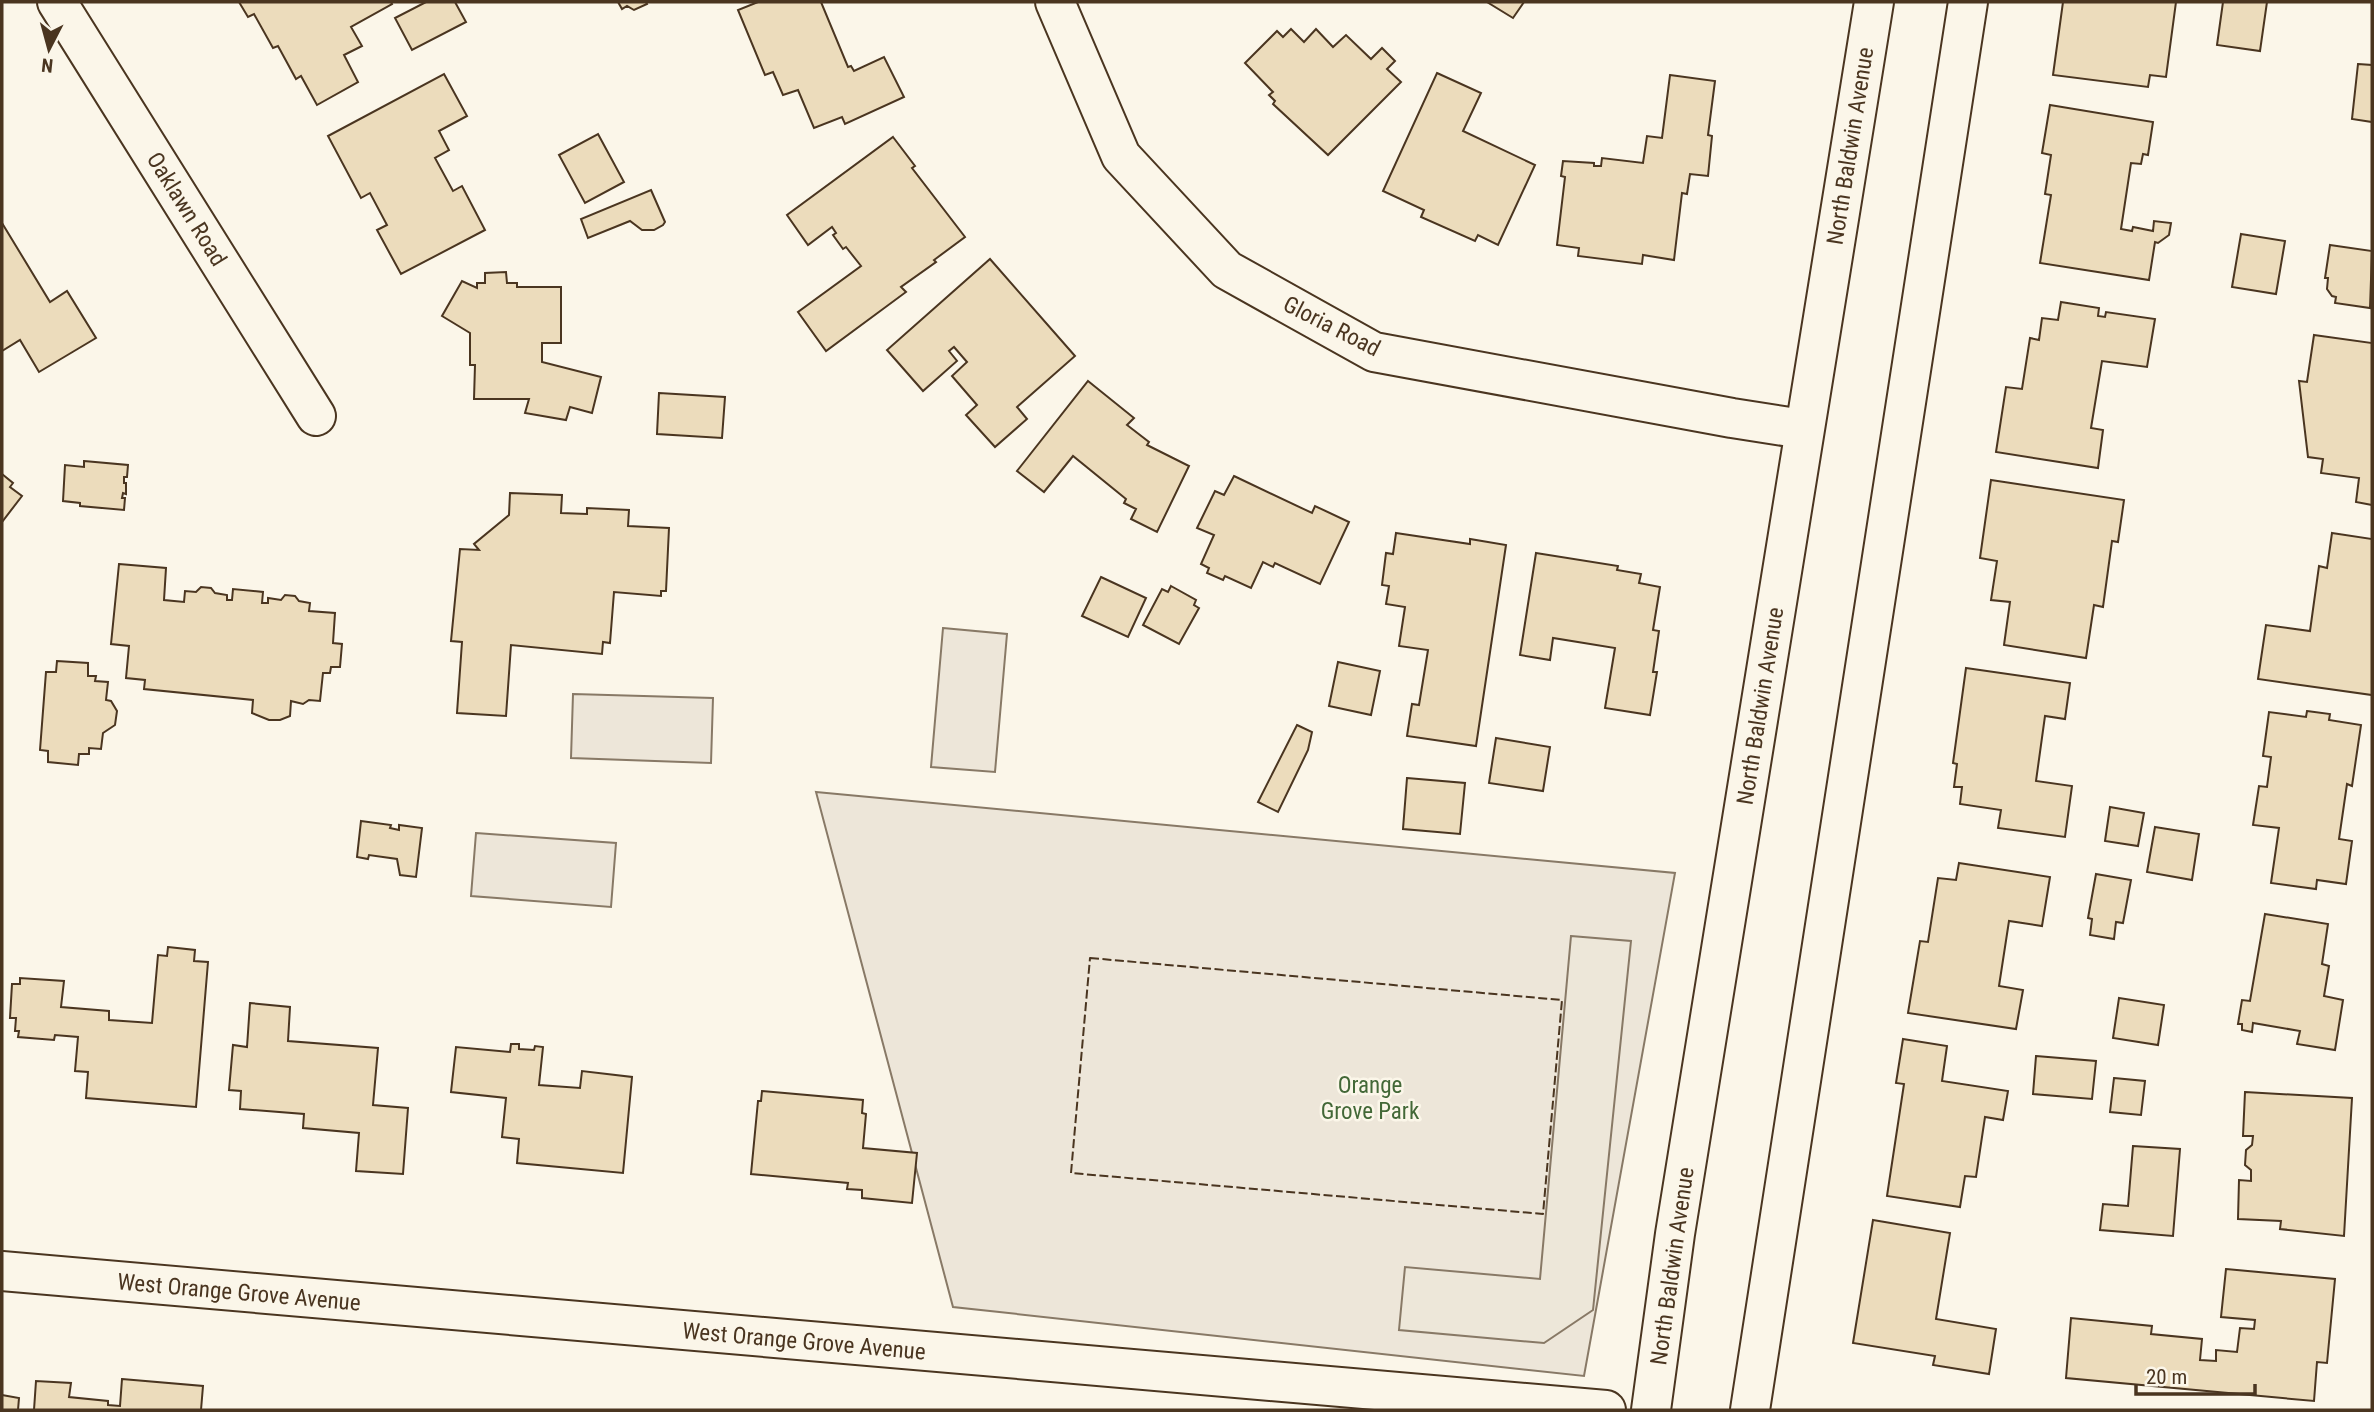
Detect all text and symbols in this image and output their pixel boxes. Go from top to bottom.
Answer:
north arrow [14,14,84,84]
street label: North Baldwin Avenue [1822,45,1879,247]
text: N [40,53,54,77]
street label: Oaklawn Road [141,147,232,271]
street label: Gloria Road [1279,291,1385,362]
street label: North Baldwin Avenue [1732,605,1789,807]
park label: Orange Grove Park [1321,1072,1420,1125]
street label: North Baldwin Avenue [1645,1165,1700,1367]
street label: West Orange Grove Avenue [116,1268,362,1317]
street label: West Orange Grove Avenue [681,1317,927,1366]
scale bar [2136,1352,2255,1396]
text: 20 m [2146,1365,2187,1389]

